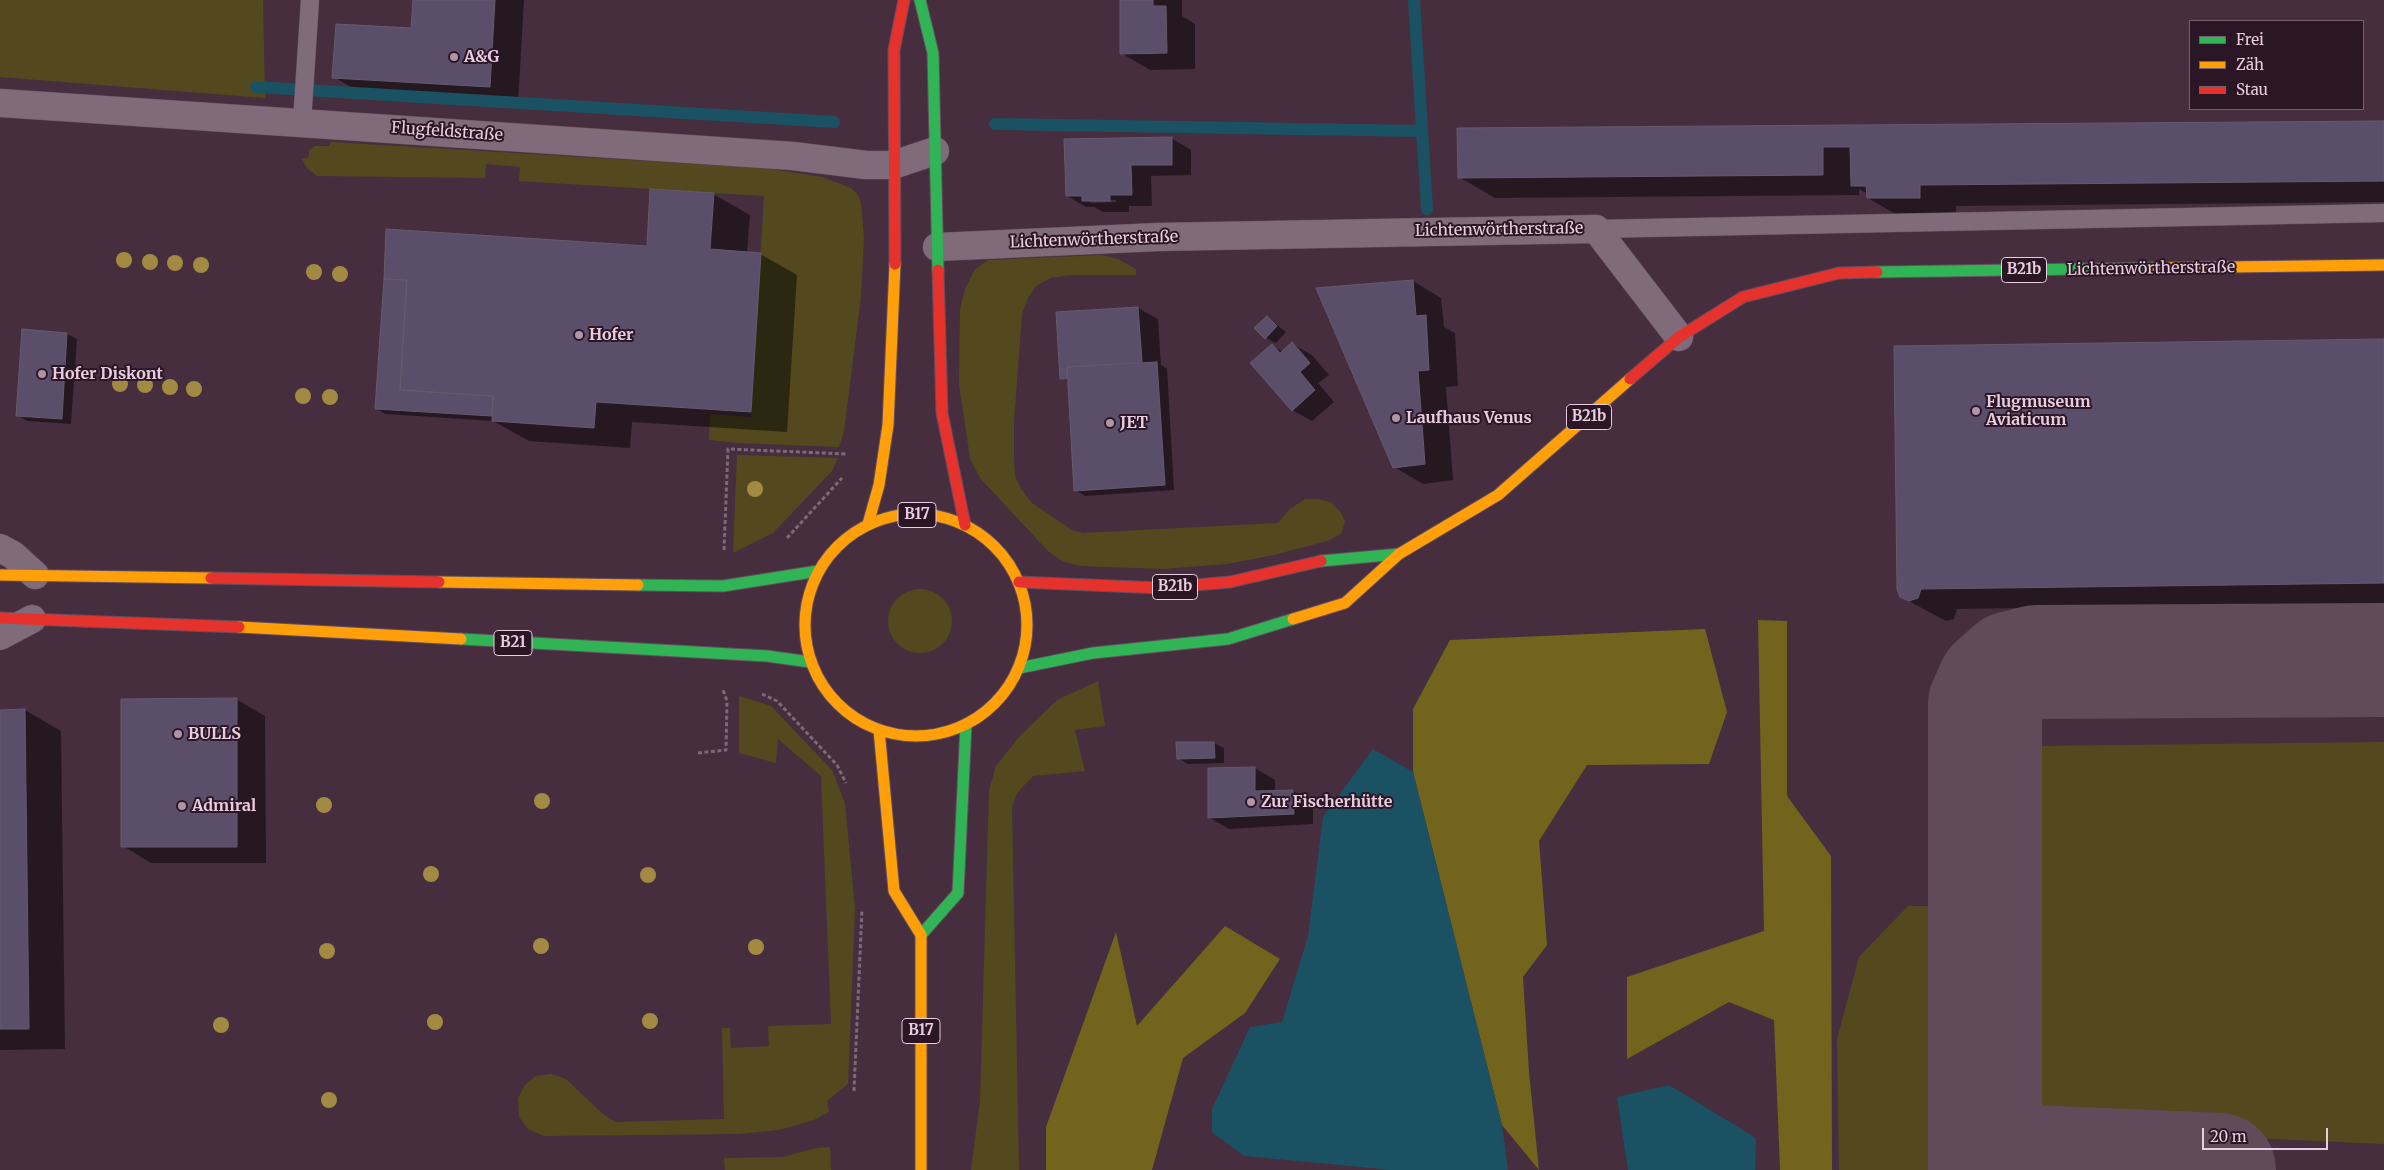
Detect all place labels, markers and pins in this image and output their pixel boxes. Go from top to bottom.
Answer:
place label: A&G [464,47,499,67]
marker: A&G [448,51,460,63]
place label: Hofer [589,325,634,345]
marker: Hofer [573,329,585,341]
place label: Hofer Diskont [52,364,163,384]
marker: Hofer Diskont [36,368,48,380]
place label: Flugmuseum Aviaticum [1986,392,2090,430]
marker: Flugmuseum Aviaticum [1970,405,1982,417]
place label: Laufhaus Venus [1406,408,1532,428]
marker: Laufhaus Venus [1390,412,1402,424]
place label: JET [1120,413,1148,433]
marker: JET [1104,417,1116,429]
place label: BULLS [188,724,241,744]
marker: BULLS [172,728,184,740]
place label: Zur Fischerhütte [1261,792,1392,812]
place label: Admiral [192,796,256,816]
marker: Zur Fischerhütte [1245,796,1257,808]
marker: Admiral [176,800,188,812]

